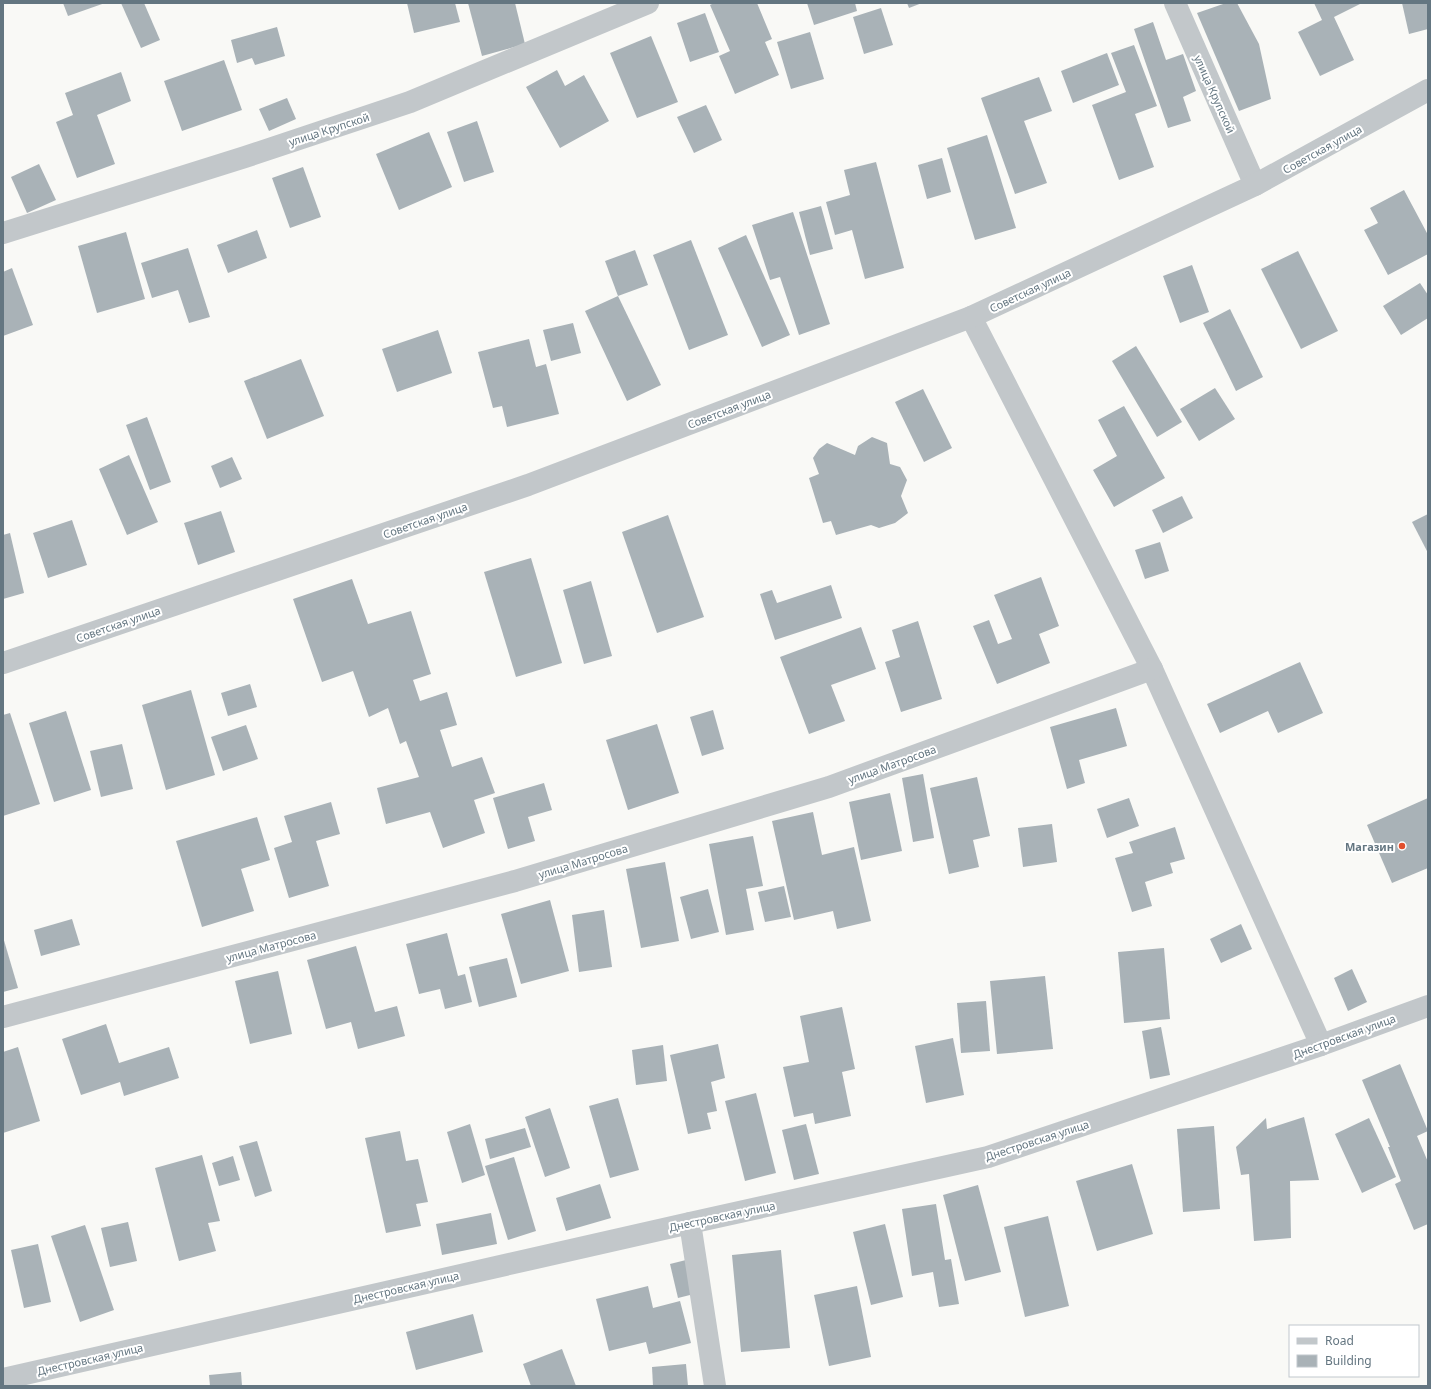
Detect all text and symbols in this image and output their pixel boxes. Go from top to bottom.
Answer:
street label: улица Крупской [1191,53,1239,135]
street label: улица Крупской [287,109,371,149]
street label: Советская улица [1280,121,1364,177]
street label: Советская улица [987,265,1073,315]
street label: Советская улица [685,386,773,432]
street label: Советская улица [381,499,469,541]
street label: Советская улица [74,603,162,645]
street label: улица Матросова [846,741,938,787]
place label: Магазин [1345,839,1394,854]
street label: улица Матросова [537,840,629,882]
marker: Магазин [1397,841,1407,851]
street label: улица Матросова [224,927,318,965]
street label: Днестровская улица [1291,1010,1397,1062]
street label: Днестровская улица [983,1116,1091,1164]
street label: Днестровская улица [667,1197,777,1235]
street label: Днестровская улица [352,1268,460,1306]
legend [1289,1325,1419,1377]
text: Road [1325,1332,1354,1349]
street label: Днестровская улица [36,1340,144,1378]
text: Building [1325,1352,1372,1369]

